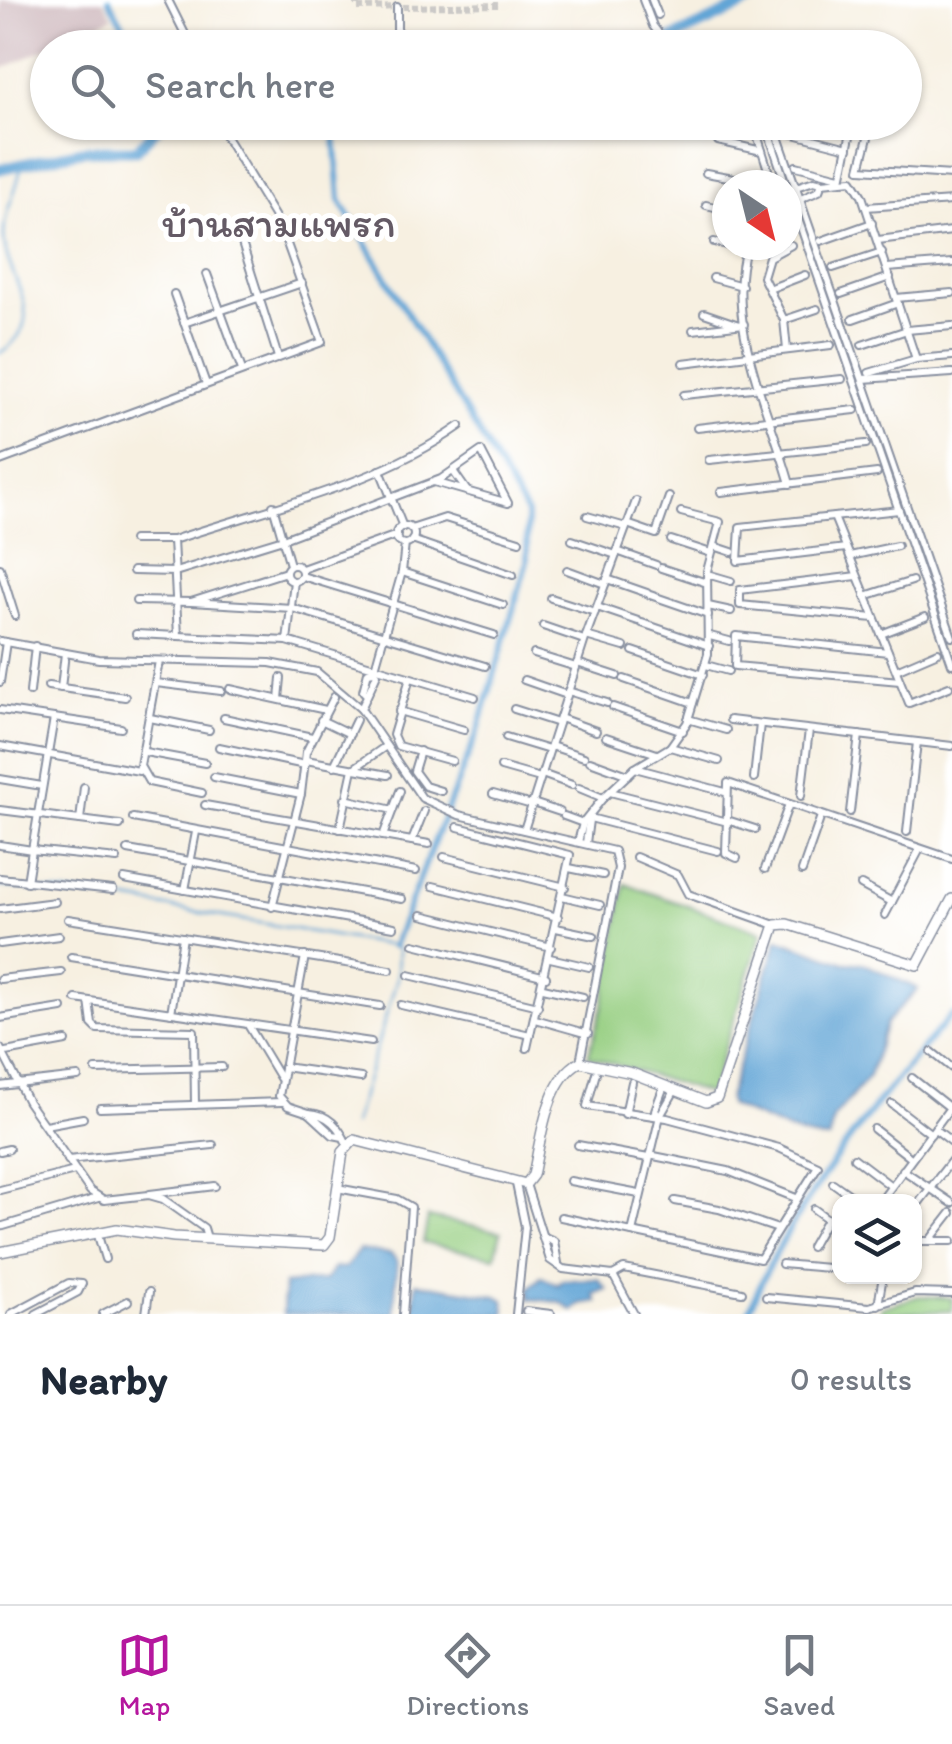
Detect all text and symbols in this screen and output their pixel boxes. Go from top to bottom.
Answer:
search box [30,30,922,140]
icon: search [65,58,120,113]
text: Search here [145,62,336,108]
north arrow [712,170,802,260]
district label: บ้านสามแพรก [162,197,396,248]
map controls [832,1194,922,1284]
button: layers [832,1194,922,1284]
text: Nearby [40,1354,167,1405]
text: 0 results [790,1360,912,1398]
tab: Map [117,1628,172,1722]
tab: Directions [406,1628,529,1722]
tab: Saved [763,1628,835,1722]

